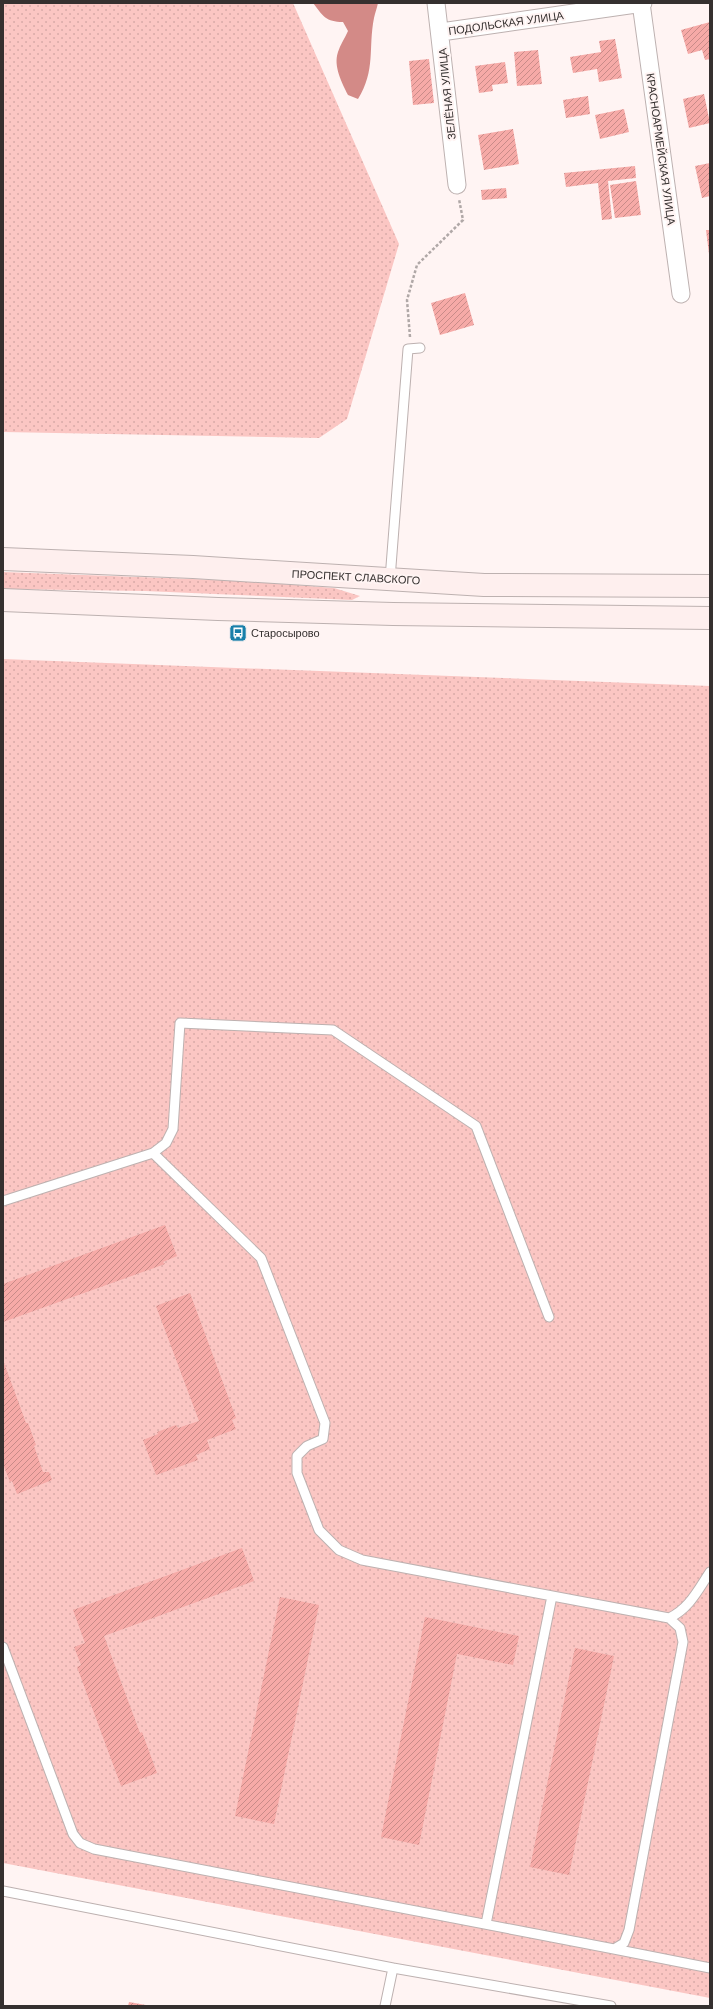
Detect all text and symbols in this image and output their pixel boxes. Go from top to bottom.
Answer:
street label: ПОДОЛЬСКАЯ УЛИЦА [448,9,565,37]
street label: ЗЕЛЁНАЯ УЛИЦА [436,47,458,140]
street label: КРАСНОАРМЕЙСКАЯ УЛИЦА [644,72,678,226]
street label: ПРОСПЕКТ СЛАВСКОГО [291,568,421,586]
bus stop icon: Старосырово [228,623,248,643]
place label: Старосырово [251,627,320,639]

